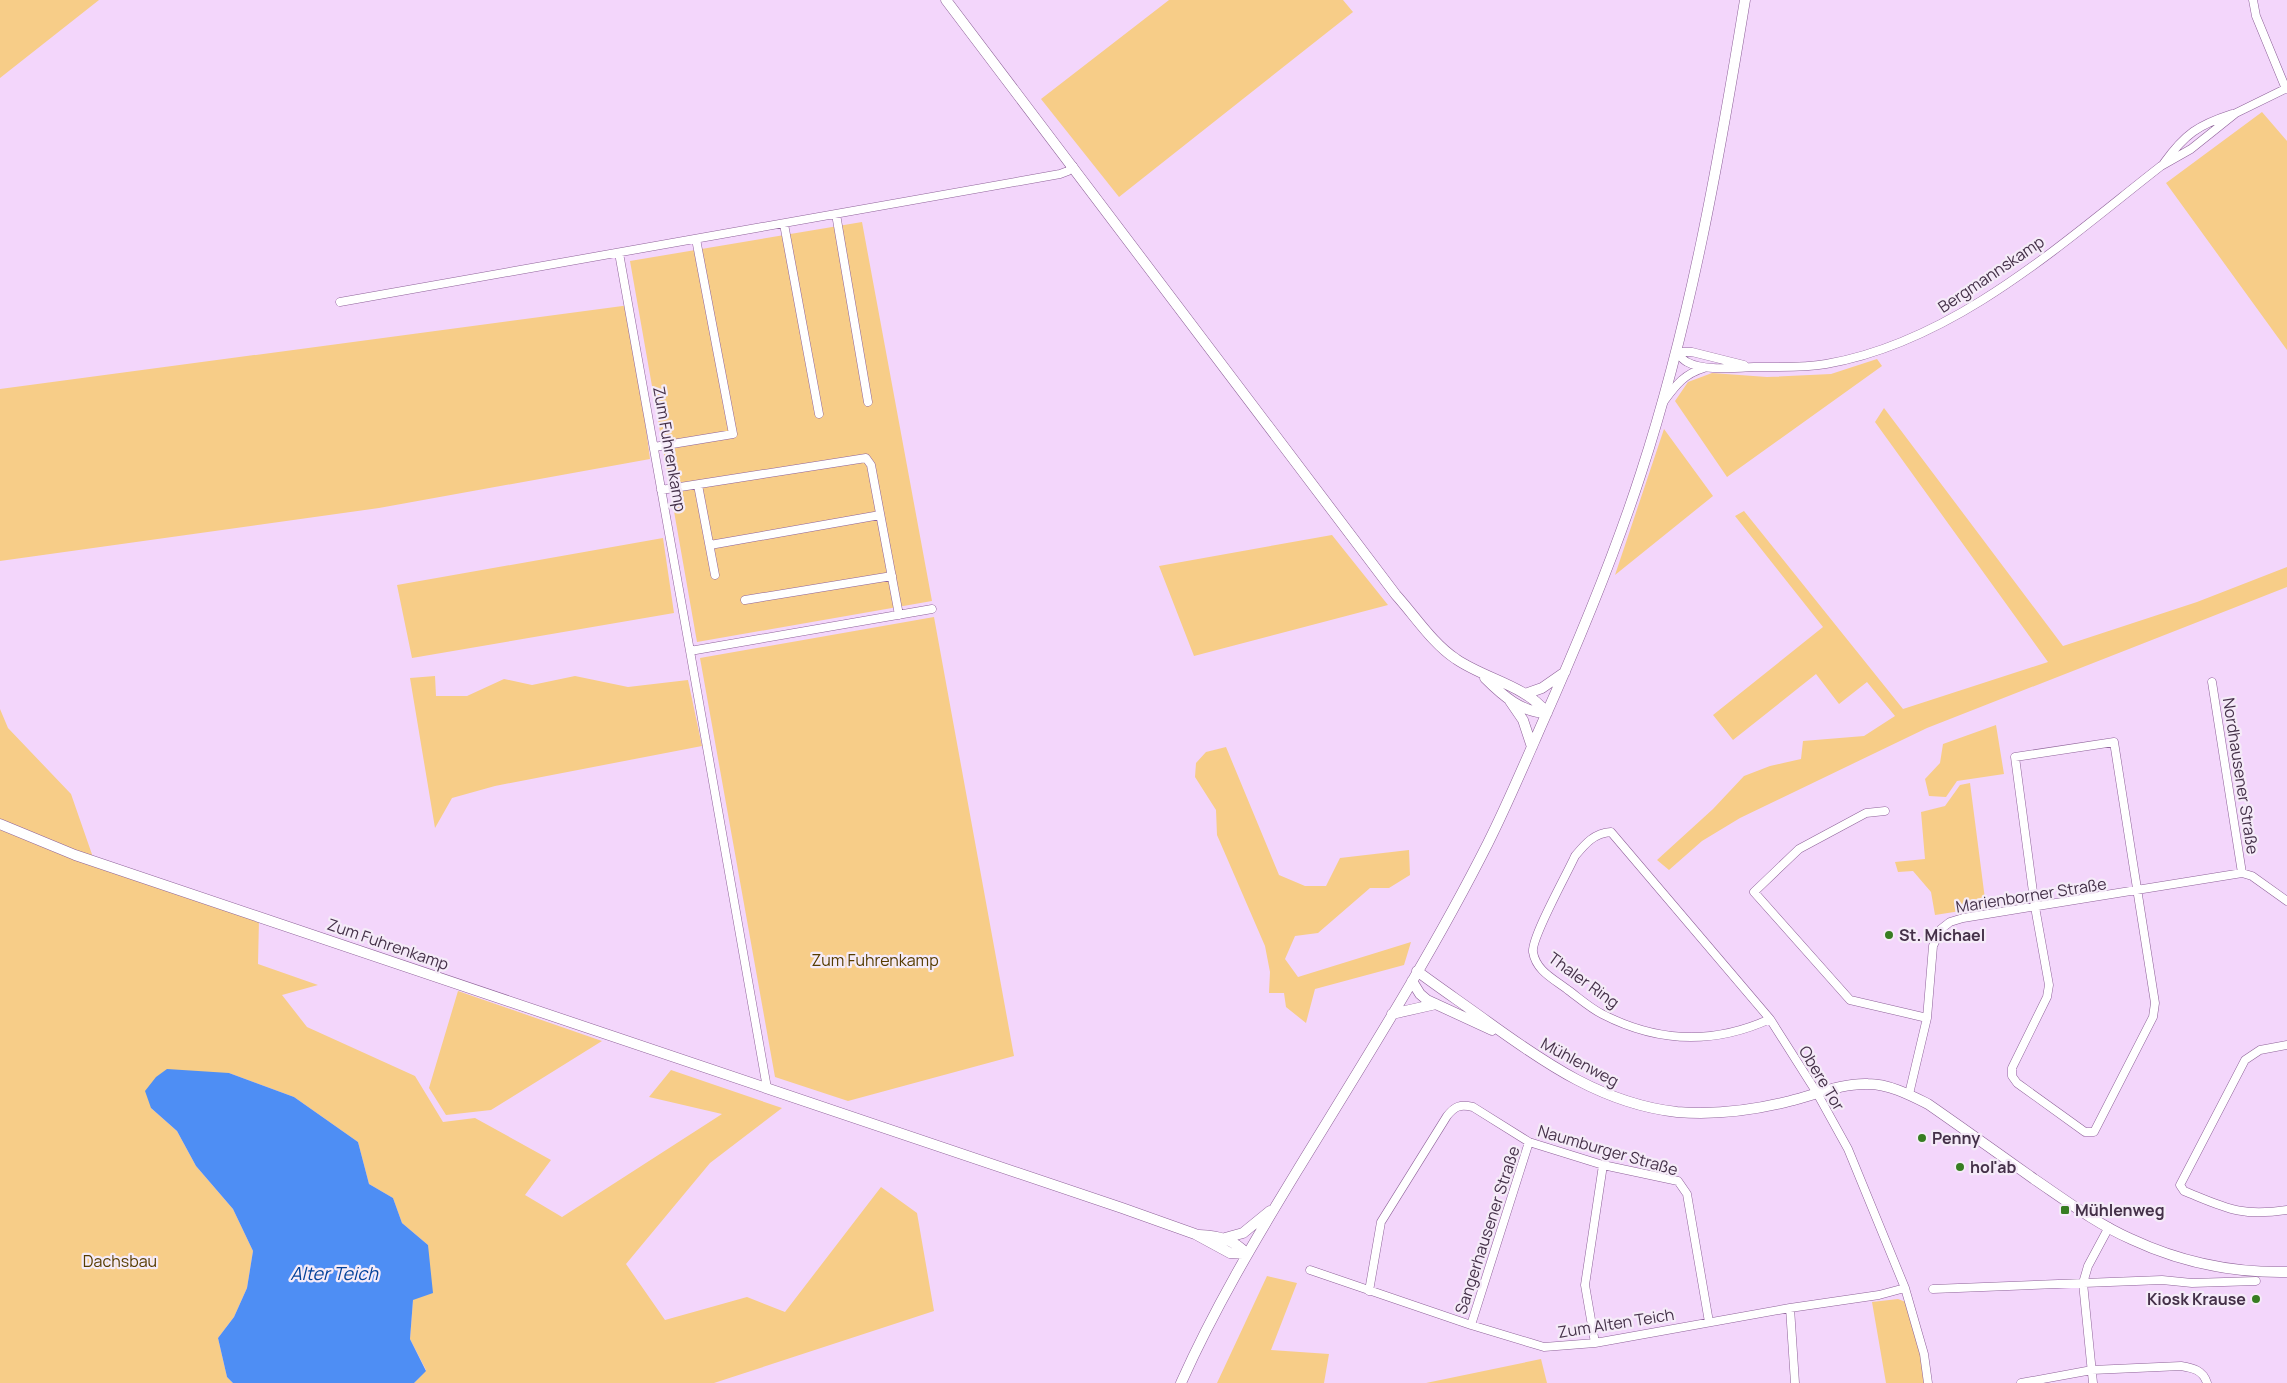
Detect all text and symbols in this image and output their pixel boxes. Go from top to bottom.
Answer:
street label: Bergmannskamp [1934,230,2048,318]
street label: Zum Fuhrenkamp [648,384,692,514]
street label: Nordhausener Straße [2218,696,2264,856]
street label: Marienborner Straße [1954,872,2108,918]
street label: Zum Fuhrenkamp [324,913,452,975]
place label: St. Michael [1899,924,1985,946]
marker: St. Michael [1883,929,1895,941]
street label: Thaler Ring [1544,947,1624,1013]
park label: Zum Fuhrenkamp [811,949,939,971]
street label: Mühlenweg [1537,1032,1623,1092]
street label: Obere Tor [1794,1041,1850,1115]
street label: Naumburger Straße [1535,1119,1681,1181]
place label: Penny [1932,1127,1980,1149]
marker: Penny [1916,1132,1928,1144]
street label: Sangerhausener Straße [1449,1143,1525,1317]
place label: hol'ab [1970,1156,2016,1178]
marker: hol'ab [1954,1161,1966,1173]
place label: Mühlenweg [2075,1199,2165,1221]
marker: Mühlenweg [2059,1204,2071,1216]
park label: Dachsbau [83,1250,157,1272]
water label: Alter Teich [290,1261,379,1285]
place label: Kiosk Krause [2147,1288,2246,1310]
marker: Kiosk Krause [2250,1293,2262,1305]
street label: Zum Alten Teich [1556,1303,1676,1343]

